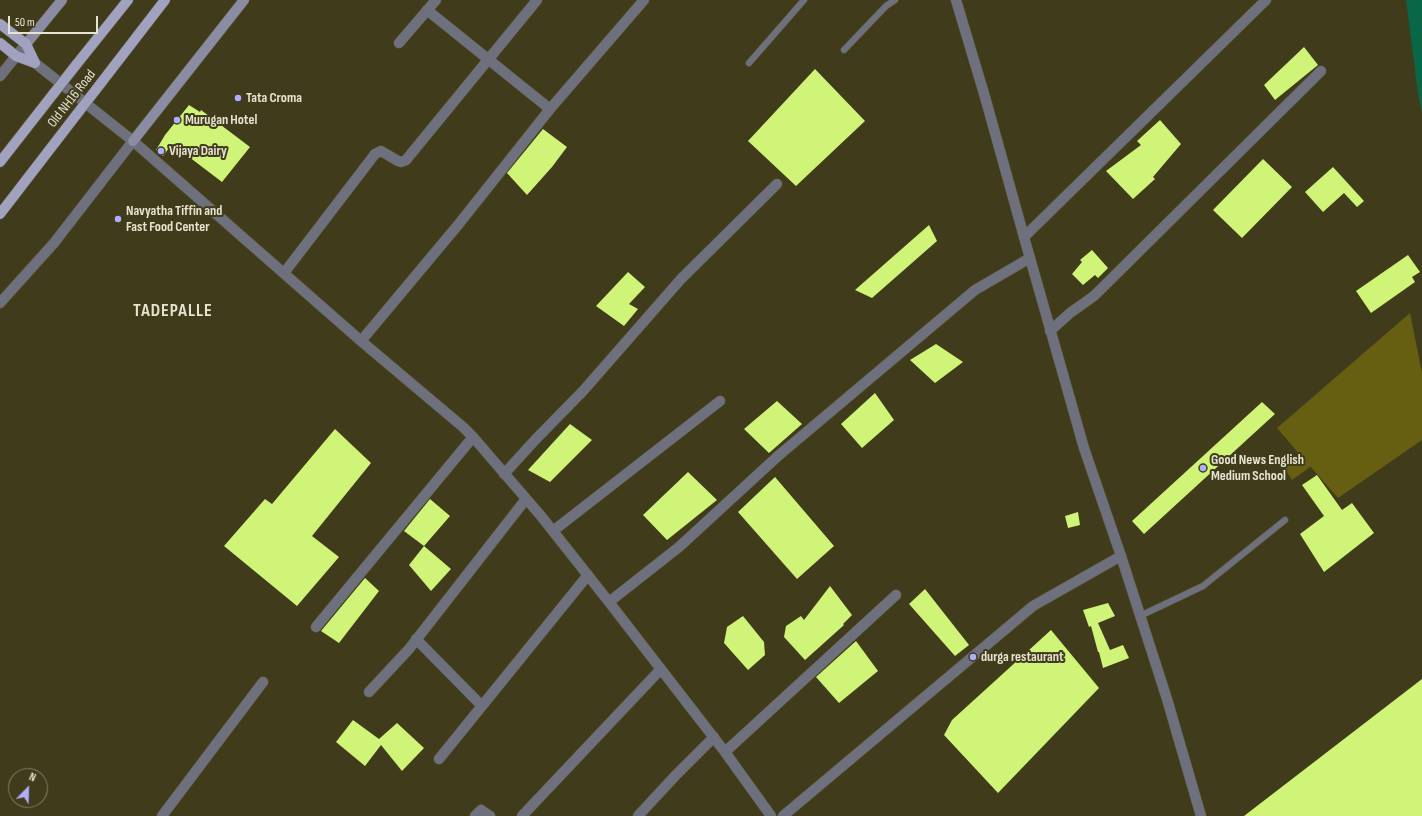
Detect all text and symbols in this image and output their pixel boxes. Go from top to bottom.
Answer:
scale bar [10,8,100,34]
text: 50 m [15,15,35,30]
street label: Old NH16 Road [44,67,100,131]
place label: Tata Croma [246,90,302,106]
marker: Tata Croma [233,93,243,103]
place label: Murugan Hotel [185,112,257,128]
marker: Murugan Hotel [172,115,182,125]
place label: Vijaya Dairy [169,143,227,159]
marker: Vijaya Dairy [156,146,166,156]
place label: Navyatha Tiffin and Fast Food Center [126,203,222,236]
marker: Navyatha Tiffin and Fast Food Center [113,214,123,224]
district label: TADEPALLE [133,300,213,322]
place label: Good News English Medium School [1211,452,1304,484]
marker: Good News English Medium School [1198,463,1208,473]
place label: durga restaurant [981,649,1064,665]
marker: durga restaurant [968,652,978,662]
north arrow [8,768,48,808]
text: N [27,770,38,785]

